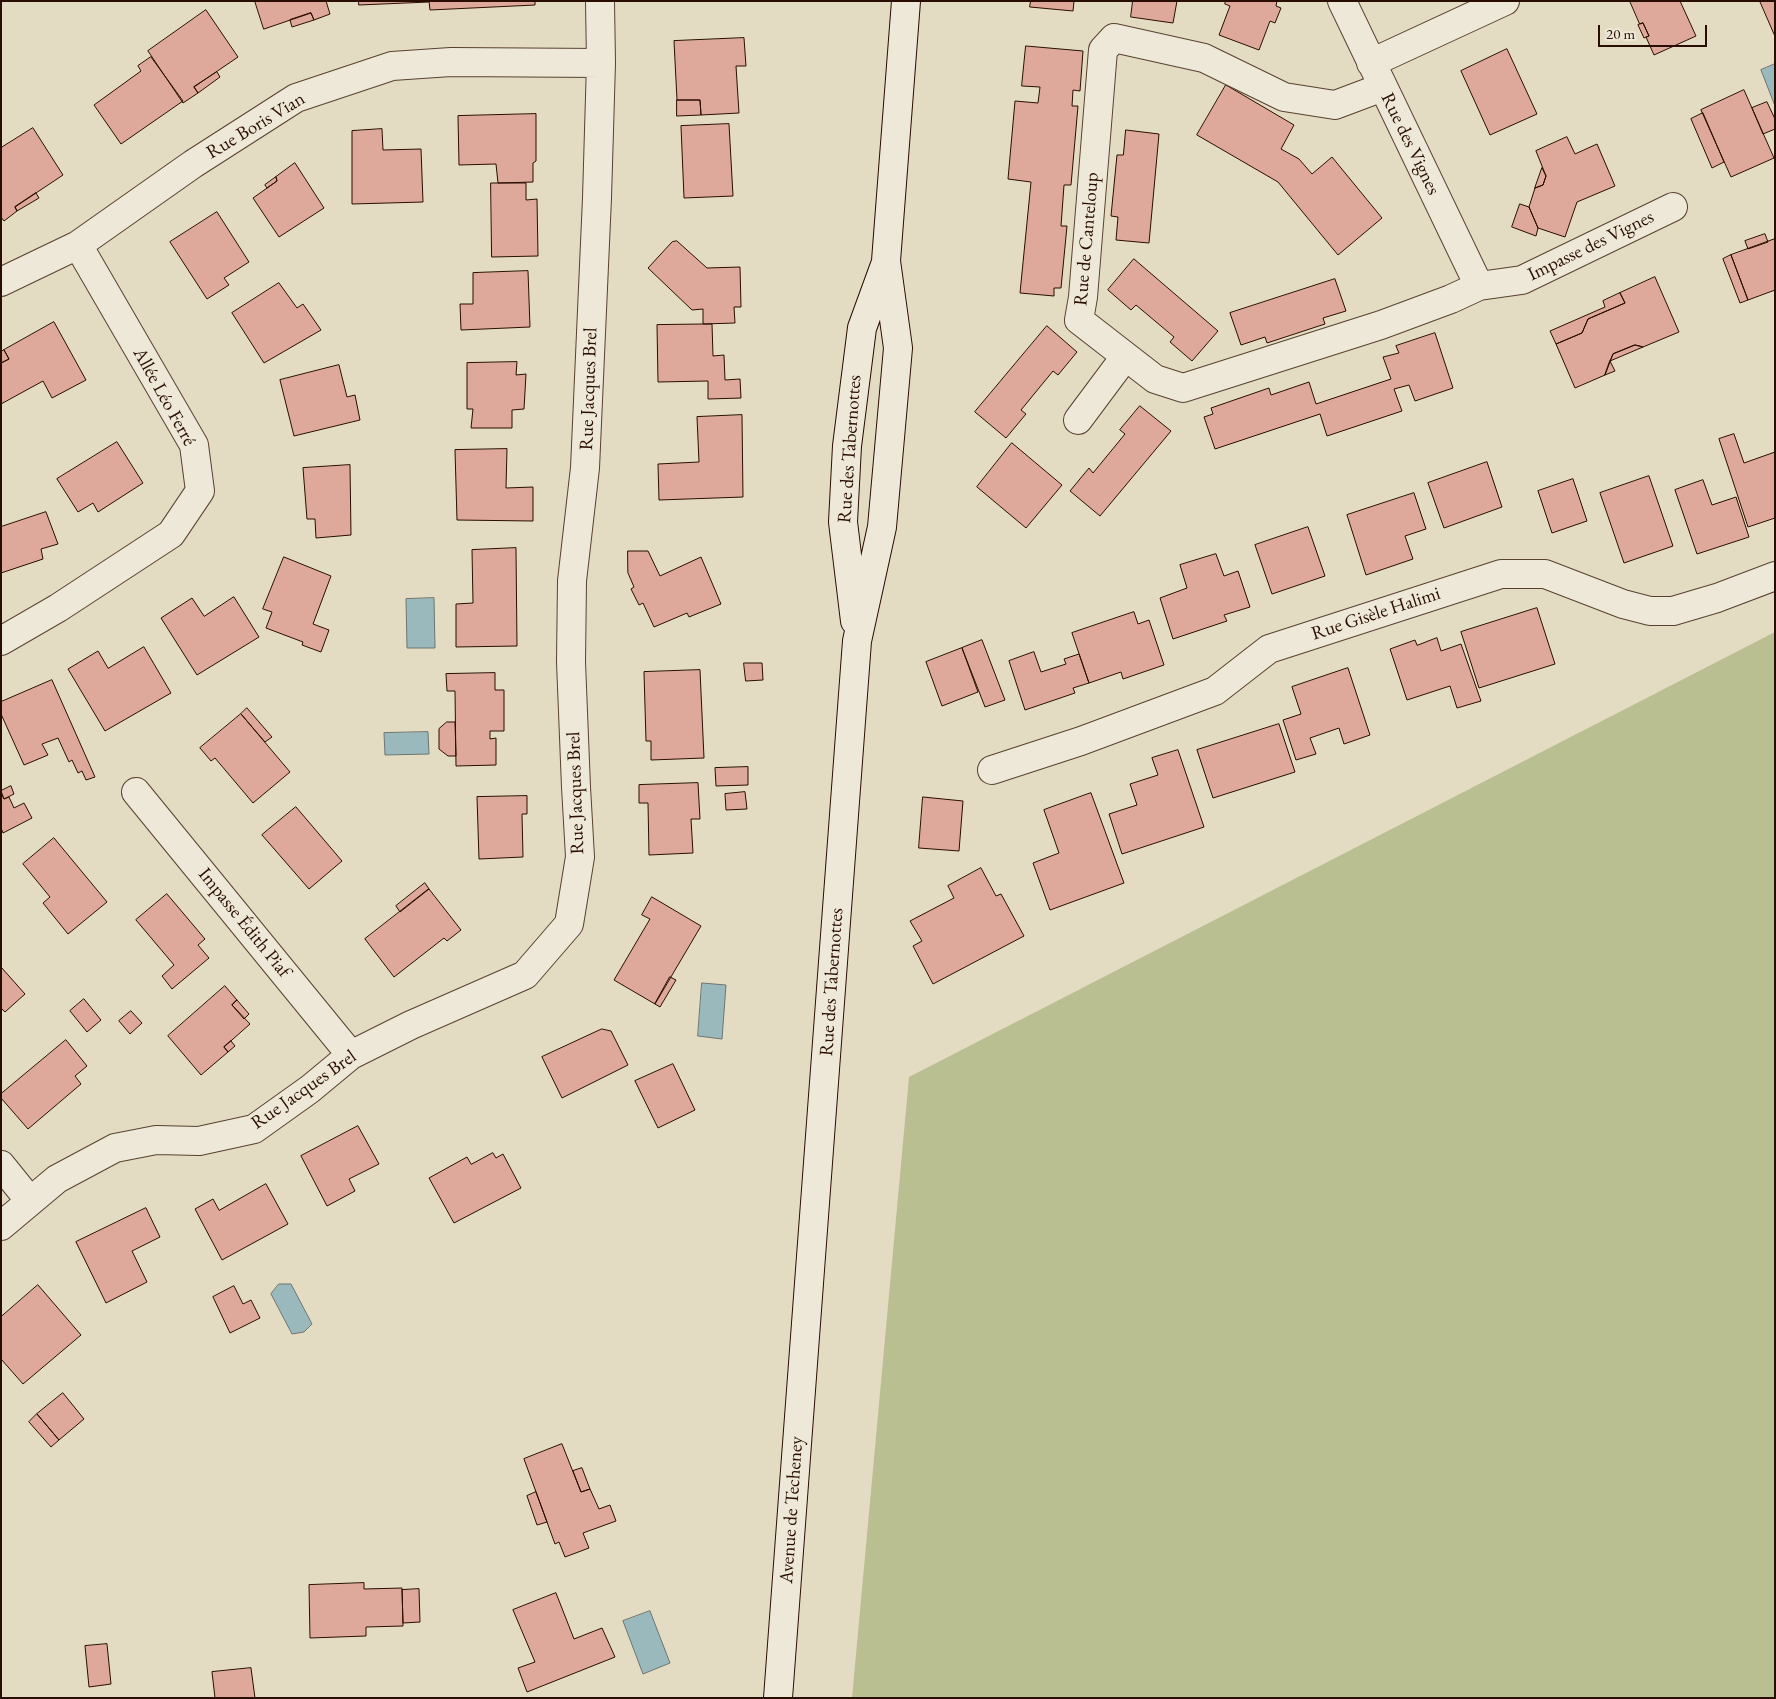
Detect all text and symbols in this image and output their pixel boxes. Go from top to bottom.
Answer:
scale bar [1601,15,1710,47]
text: 20 m [1606,24,1635,43]
street label: Rue Boris Vian [203,88,309,164]
street label: Rue des Vignes [1376,89,1444,199]
street label: Rue de Canteloup [1070,171,1104,307]
street label: Impasse des Vignes [1524,206,1658,286]
street label: Rue Jacques Brel [575,327,603,451]
street label: Allée Léo Ferré [128,344,200,450]
street label: Rue des Tabernottes [833,374,867,524]
street label: Rue Gisèle Halimi [1309,582,1443,646]
street label: Rue Jacques Brel [562,731,590,855]
street label: Impasse Édith Piaf [193,864,295,982]
street label: Rue des Tabernottes [815,907,849,1057]
street label: Rue Jacques Brel [247,1045,361,1135]
street label: Avenue de Techeney [775,1435,809,1585]

